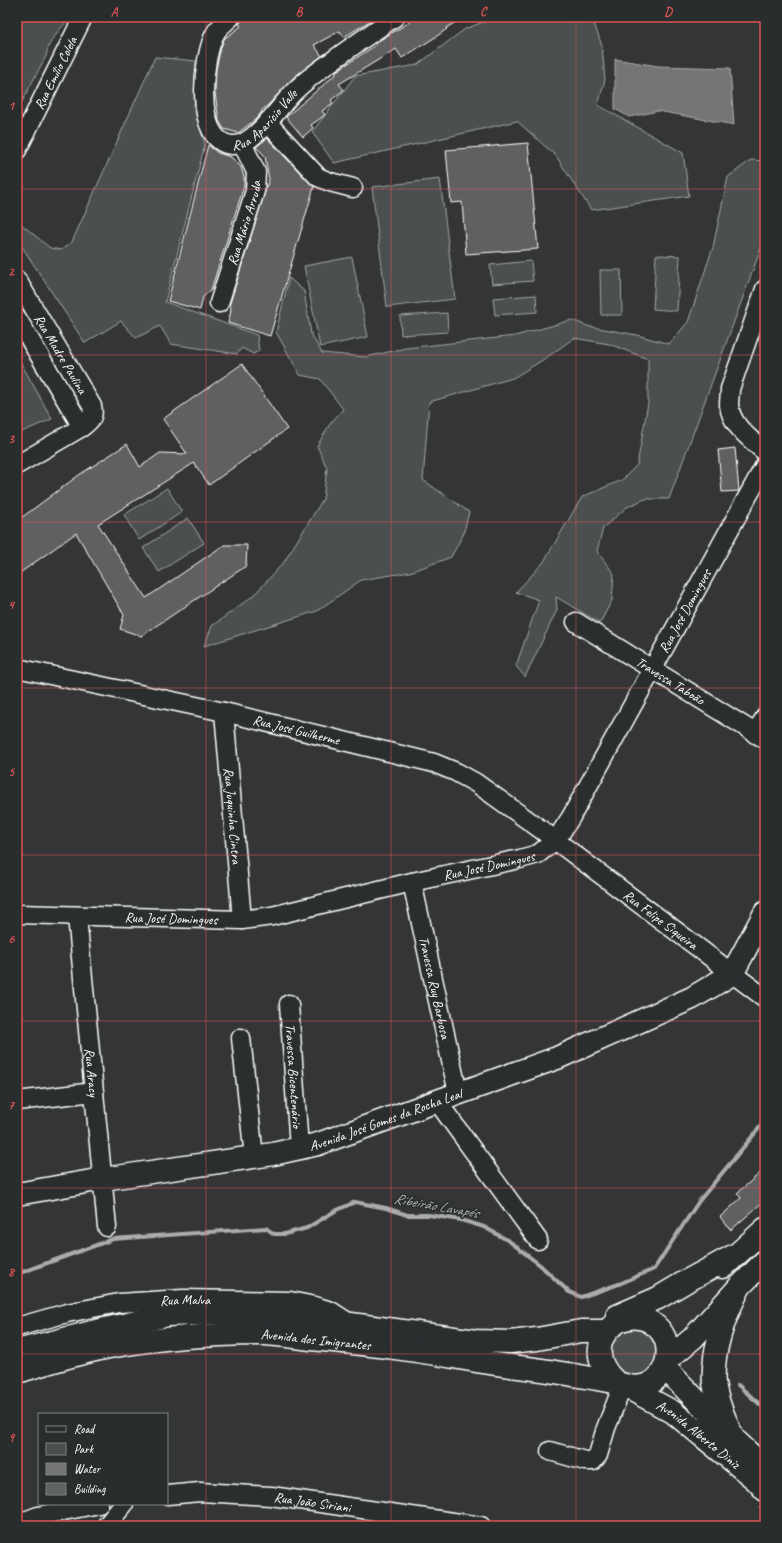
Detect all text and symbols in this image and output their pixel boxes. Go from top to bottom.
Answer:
text: A [111,4,119,20]
text: B [296,4,304,20]
text: C [480,4,488,20]
text: D [664,4,673,20]
street label: Rua Emílio Colela [30,33,81,112]
street label: Rua Aparício Valle [231,84,302,154]
text: 1 [8,98,16,114]
street label: Rua Mário Arruda [223,180,264,267]
text: 2 [8,264,15,280]
street label: Rua Madre Paulina [31,311,92,398]
text: 3 [8,431,15,447]
street label: Rua José Domingues [655,565,715,656]
text: 4 [8,597,16,613]
street label: Travessa Taboão [633,653,709,709]
street label: Rua José Guilherme [251,711,343,749]
text: 5 [8,764,15,780]
street label: Rua Juquinha Cintra [220,767,246,866]
street label: Rua José Domingues [442,847,537,884]
street label: Rua Felipe Siqueira [620,886,702,954]
street label: Rua José Domingues [124,908,219,928]
text: 6 [8,931,15,947]
street label: Travessa Ruy Barbosa [416,935,455,1041]
street label: Travessa Bicentenário [282,1023,306,1131]
street label: Rua Aracy [81,1047,103,1099]
street label: Avenida José Gomes da Rocha Leal [308,1084,466,1154]
text: 7 [8,1097,15,1113]
water label: Ribeirão Lavapés [392,1189,482,1223]
text: 8 [8,1264,16,1280]
street label: Rua Malva [159,1290,211,1309]
street label: Avenida dos Imigrantes [261,1325,373,1354]
street label: Avenida Alberto Diniz [654,1396,745,1473]
legend [38,1413,168,1505]
text: Road [74,1421,96,1437]
text: 9 [8,1430,15,1446]
text: Park [74,1441,95,1457]
text: Water [74,1461,102,1477]
text: Building [74,1481,106,1497]
street label: Rua João Siriani [273,1488,354,1516]

